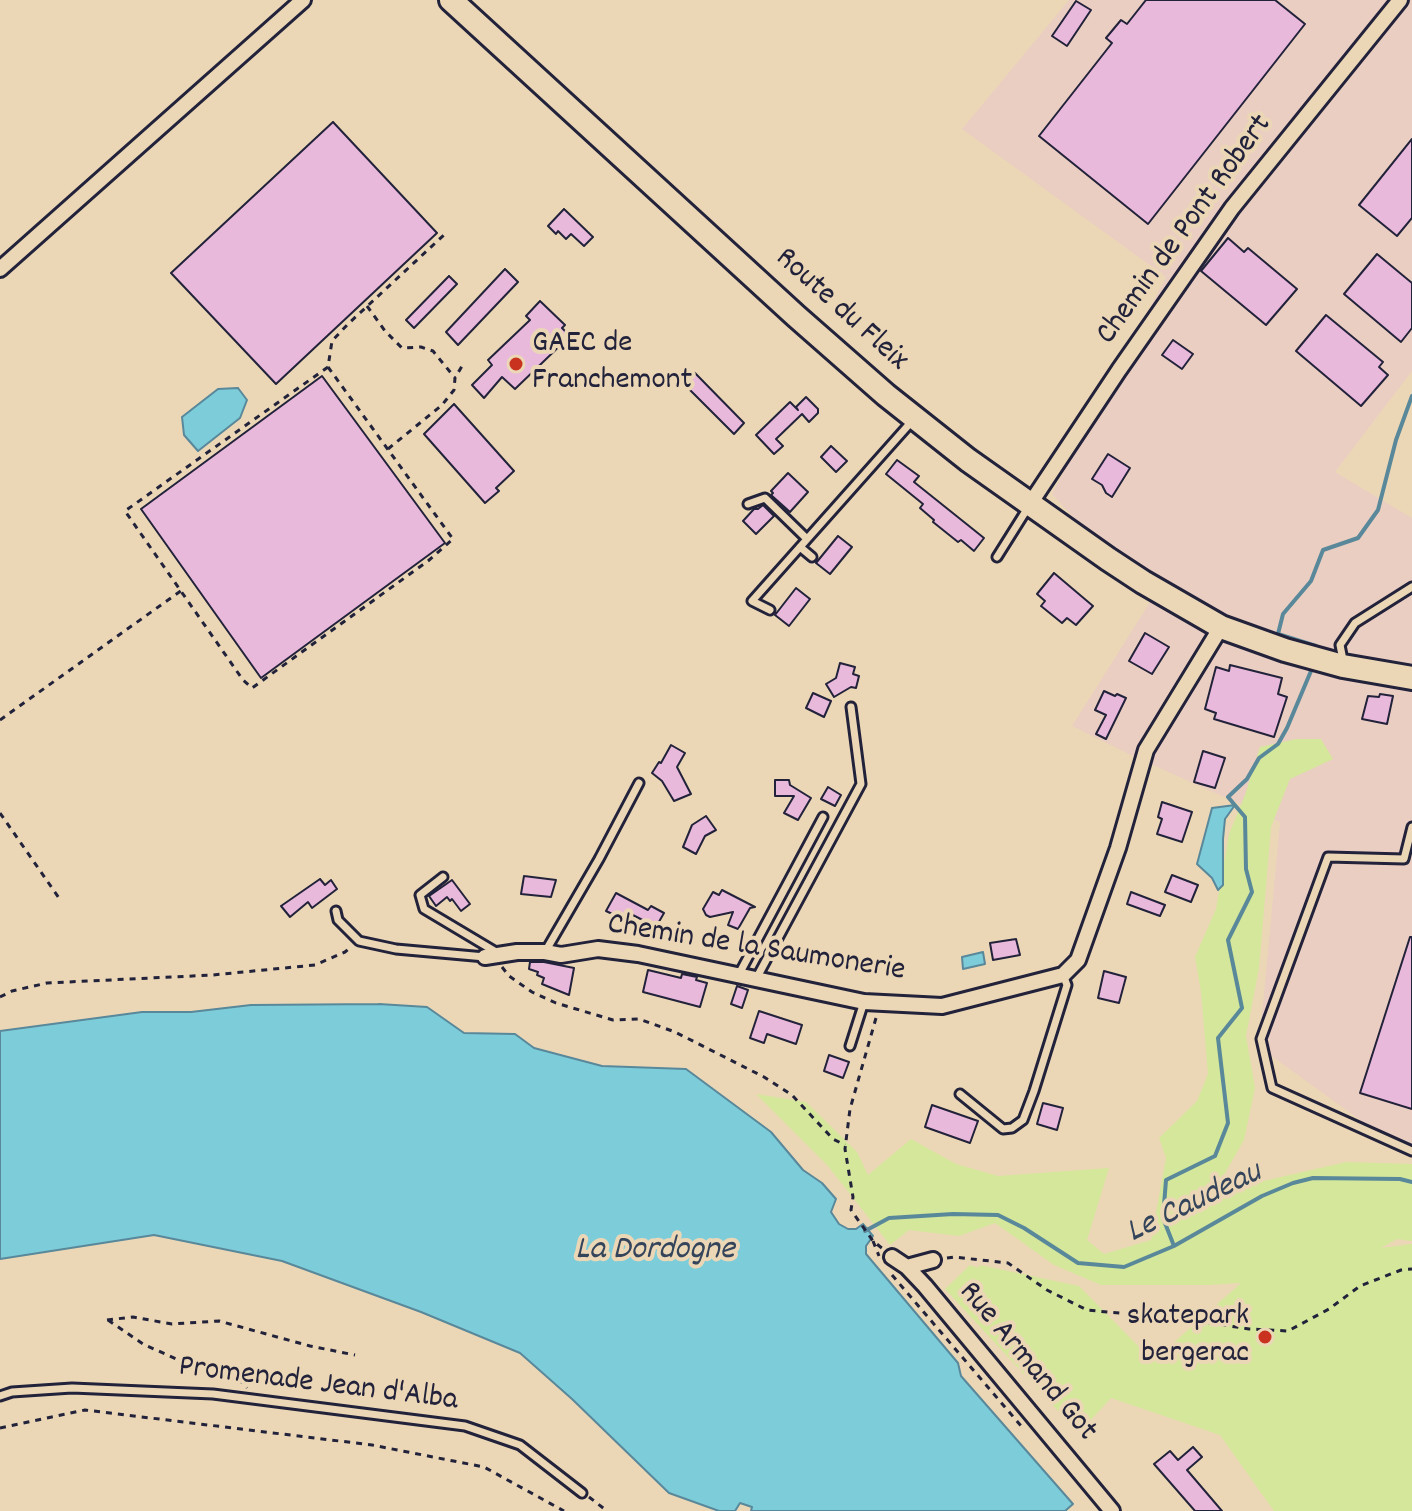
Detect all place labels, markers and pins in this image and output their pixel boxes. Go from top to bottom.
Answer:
place label: GAEC de Franchemont [532,327,692,402]
marker: GAEC de Franchemont [507,355,525,373]
place label: skatepark bergerac [1127,1300,1249,1375]
marker: skatepark bergerac [1256,1328,1274,1346]

